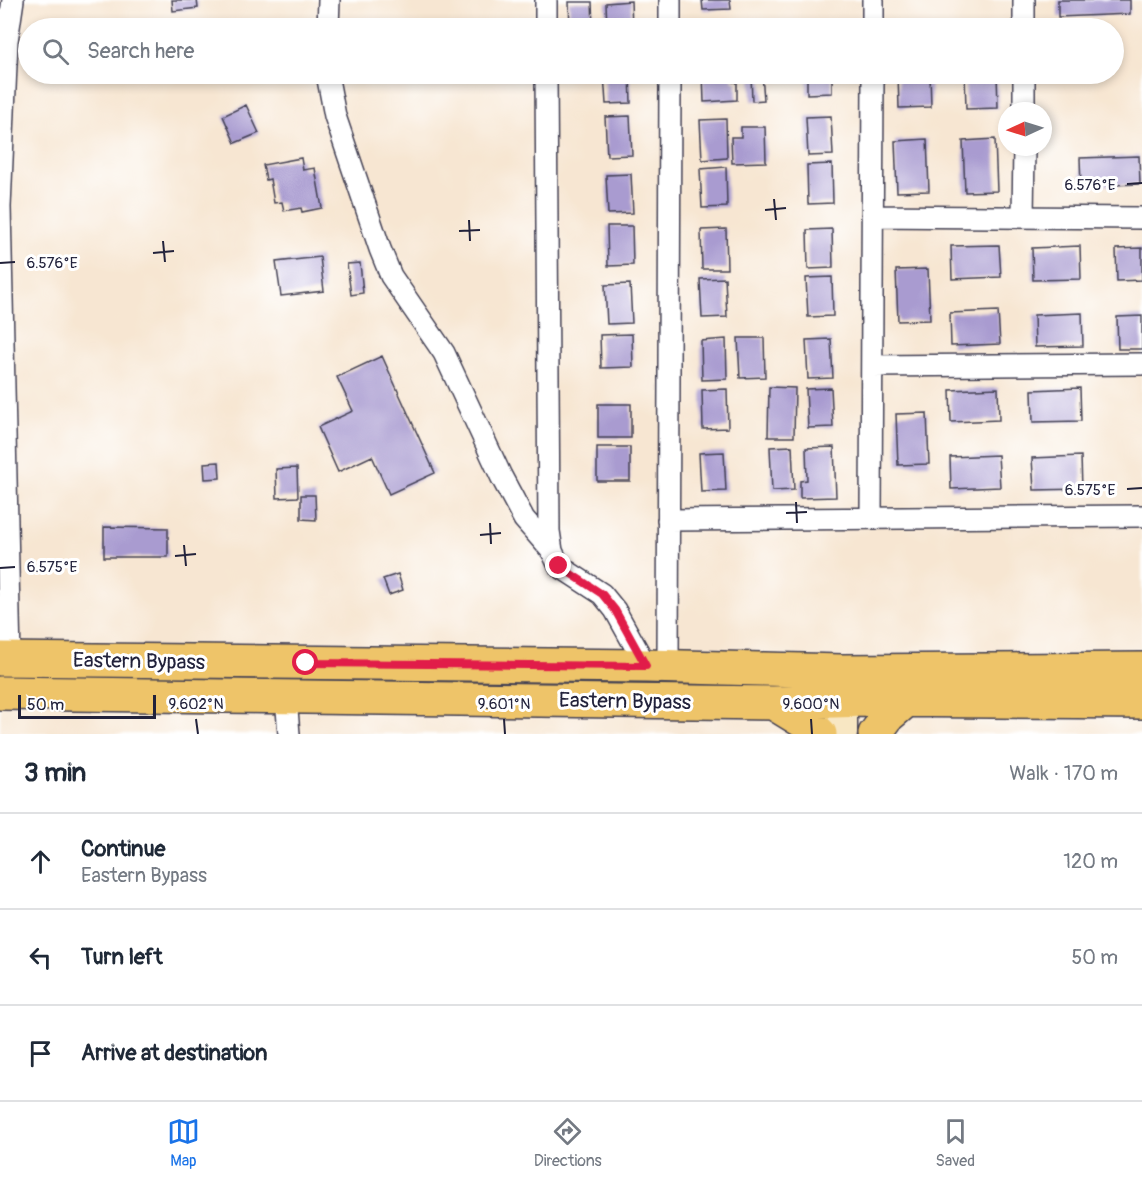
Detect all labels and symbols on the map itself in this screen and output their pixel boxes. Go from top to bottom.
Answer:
north arrow [998,102,1052,156]
text: 6.576°E [1064,176,1116,195]
text: 6.576°E [26,254,78,273]
text: 6.575°E [1065,481,1115,500]
route end [545,552,571,578]
text: 6.575°E [27,558,77,577]
street label: Eastern Bypass [73,647,206,676]
route start [292,649,318,675]
street label: Eastern Bypass [559,687,692,716]
scale bar [18,692,156,720]
text: 9.602°N [168,695,224,714]
text: 9.601°N [478,695,530,714]
text: 9.600°N [783,695,839,714]

